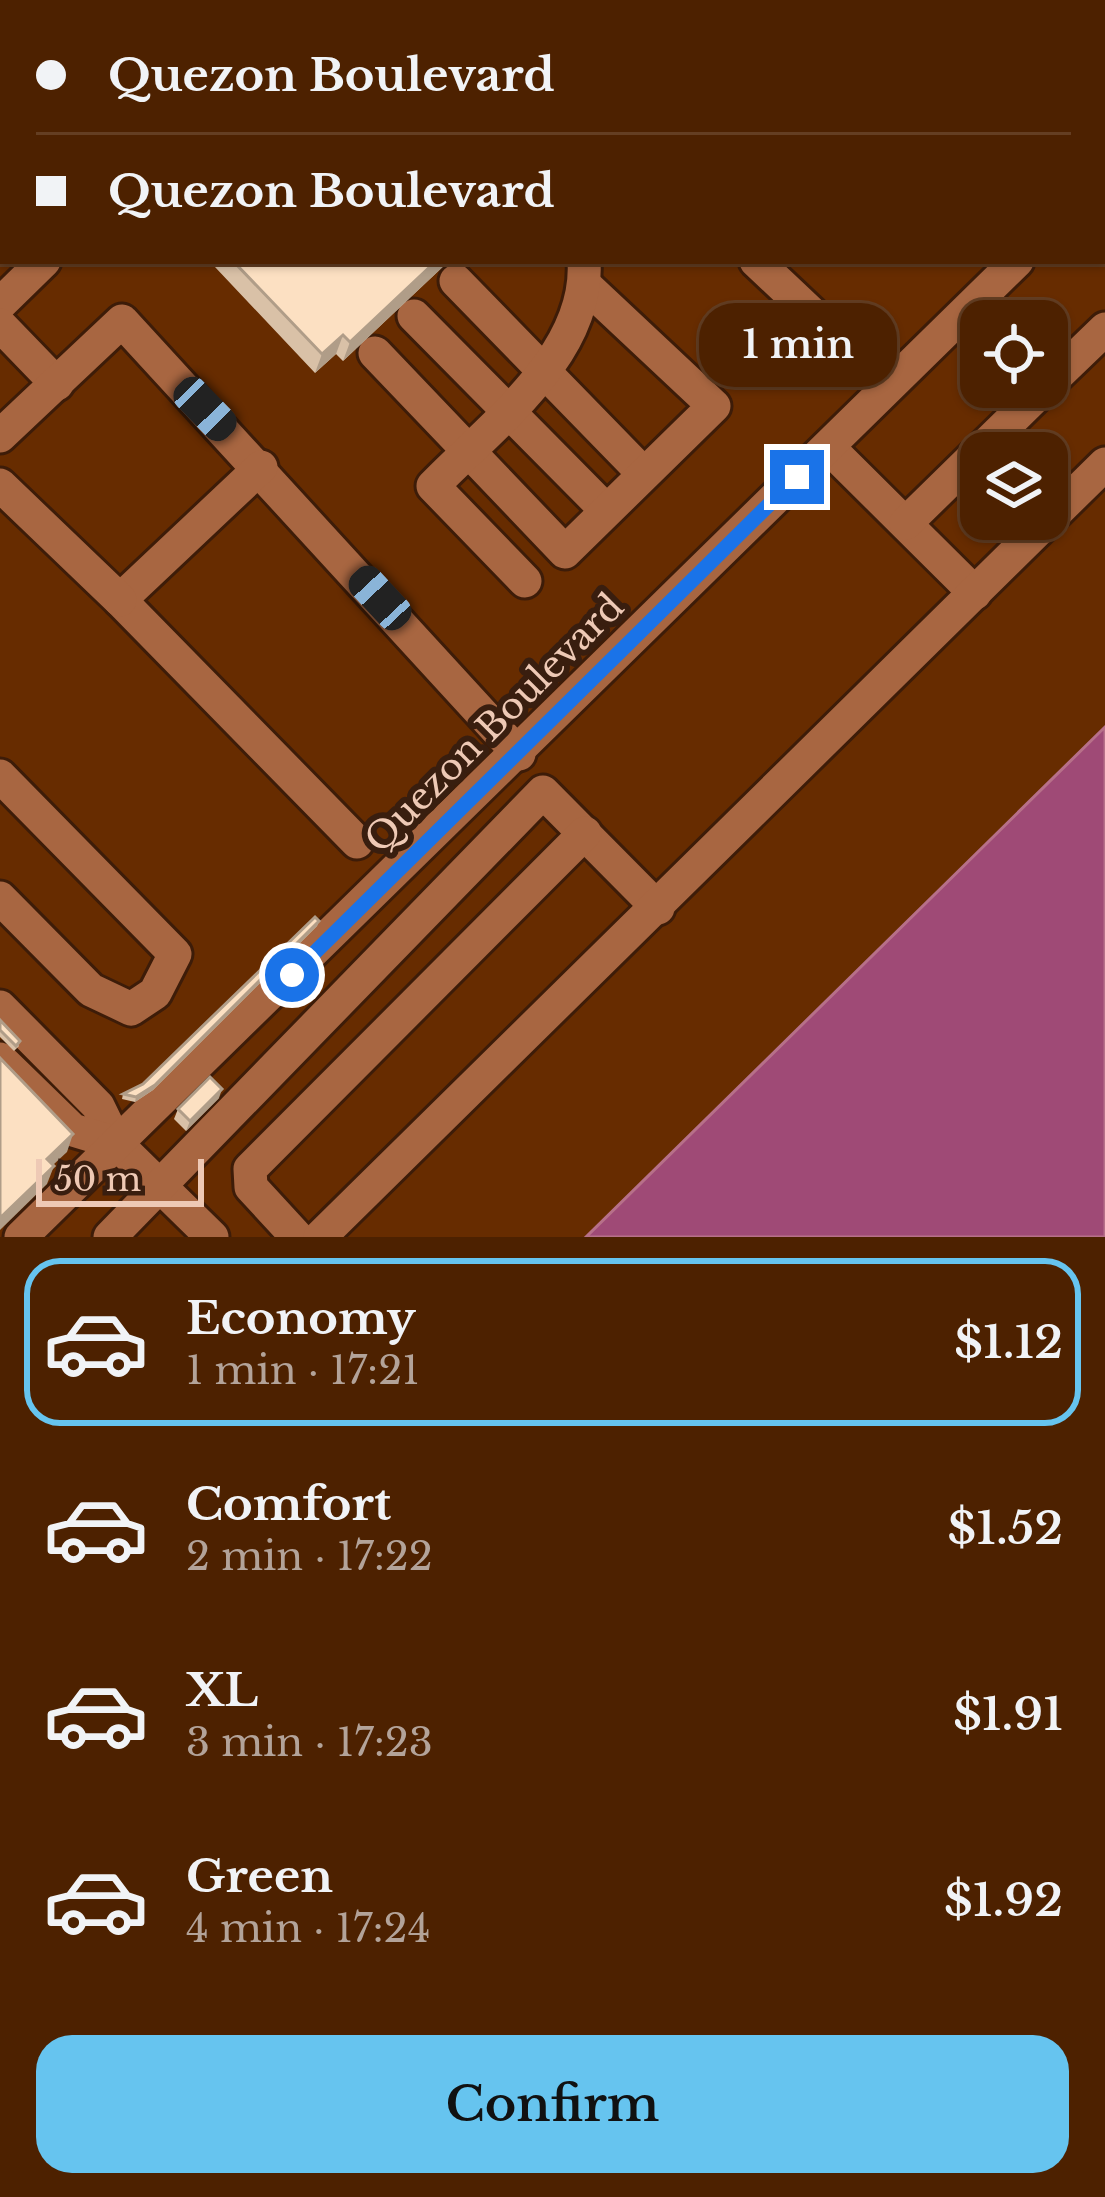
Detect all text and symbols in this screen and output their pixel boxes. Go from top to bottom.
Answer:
text: Quezon Boulevard [108,47,555,103]
text: Quezon Boulevard [108,163,555,219]
map controls [960,300,1068,540]
button: locate [960,300,1068,408]
callout: 1 min [698,303,896,387]
text: 1 min [742,320,854,369]
car [167,371,243,447]
button: layers [960,432,1068,540]
route end [770,450,824,504]
car [342,559,418,637]
street label: Quezon Boulevard [355,584,633,862]
route start [265,948,319,1002]
scale bar [36,1153,204,1206]
text: 50 m [54,1159,141,1200]
icon: car [42,1288,150,1396]
text: Economy [186,1290,416,1346]
text: $1.12 [954,1314,1063,1370]
text: 1 min · 17:21 [186,1346,420,1395]
icon: car [42,1474,150,1582]
text: Comfort [186,1476,391,1532]
text: $1.52 [948,1500,1063,1556]
text: 2 min · 17:22 [186,1532,433,1581]
icon: car [42,1660,150,1768]
text: XL [186,1662,258,1718]
text: $1.91 [953,1686,1063,1742]
text: 3 min · 17:23 [186,1718,433,1767]
icon: car [42,1846,150,1954]
text: Green [186,1848,333,1904]
text: $1.92 [944,1872,1063,1928]
text: 4 min · 17:24 [186,1904,430,1953]
button: Confirm [36,2035,1069,2173]

